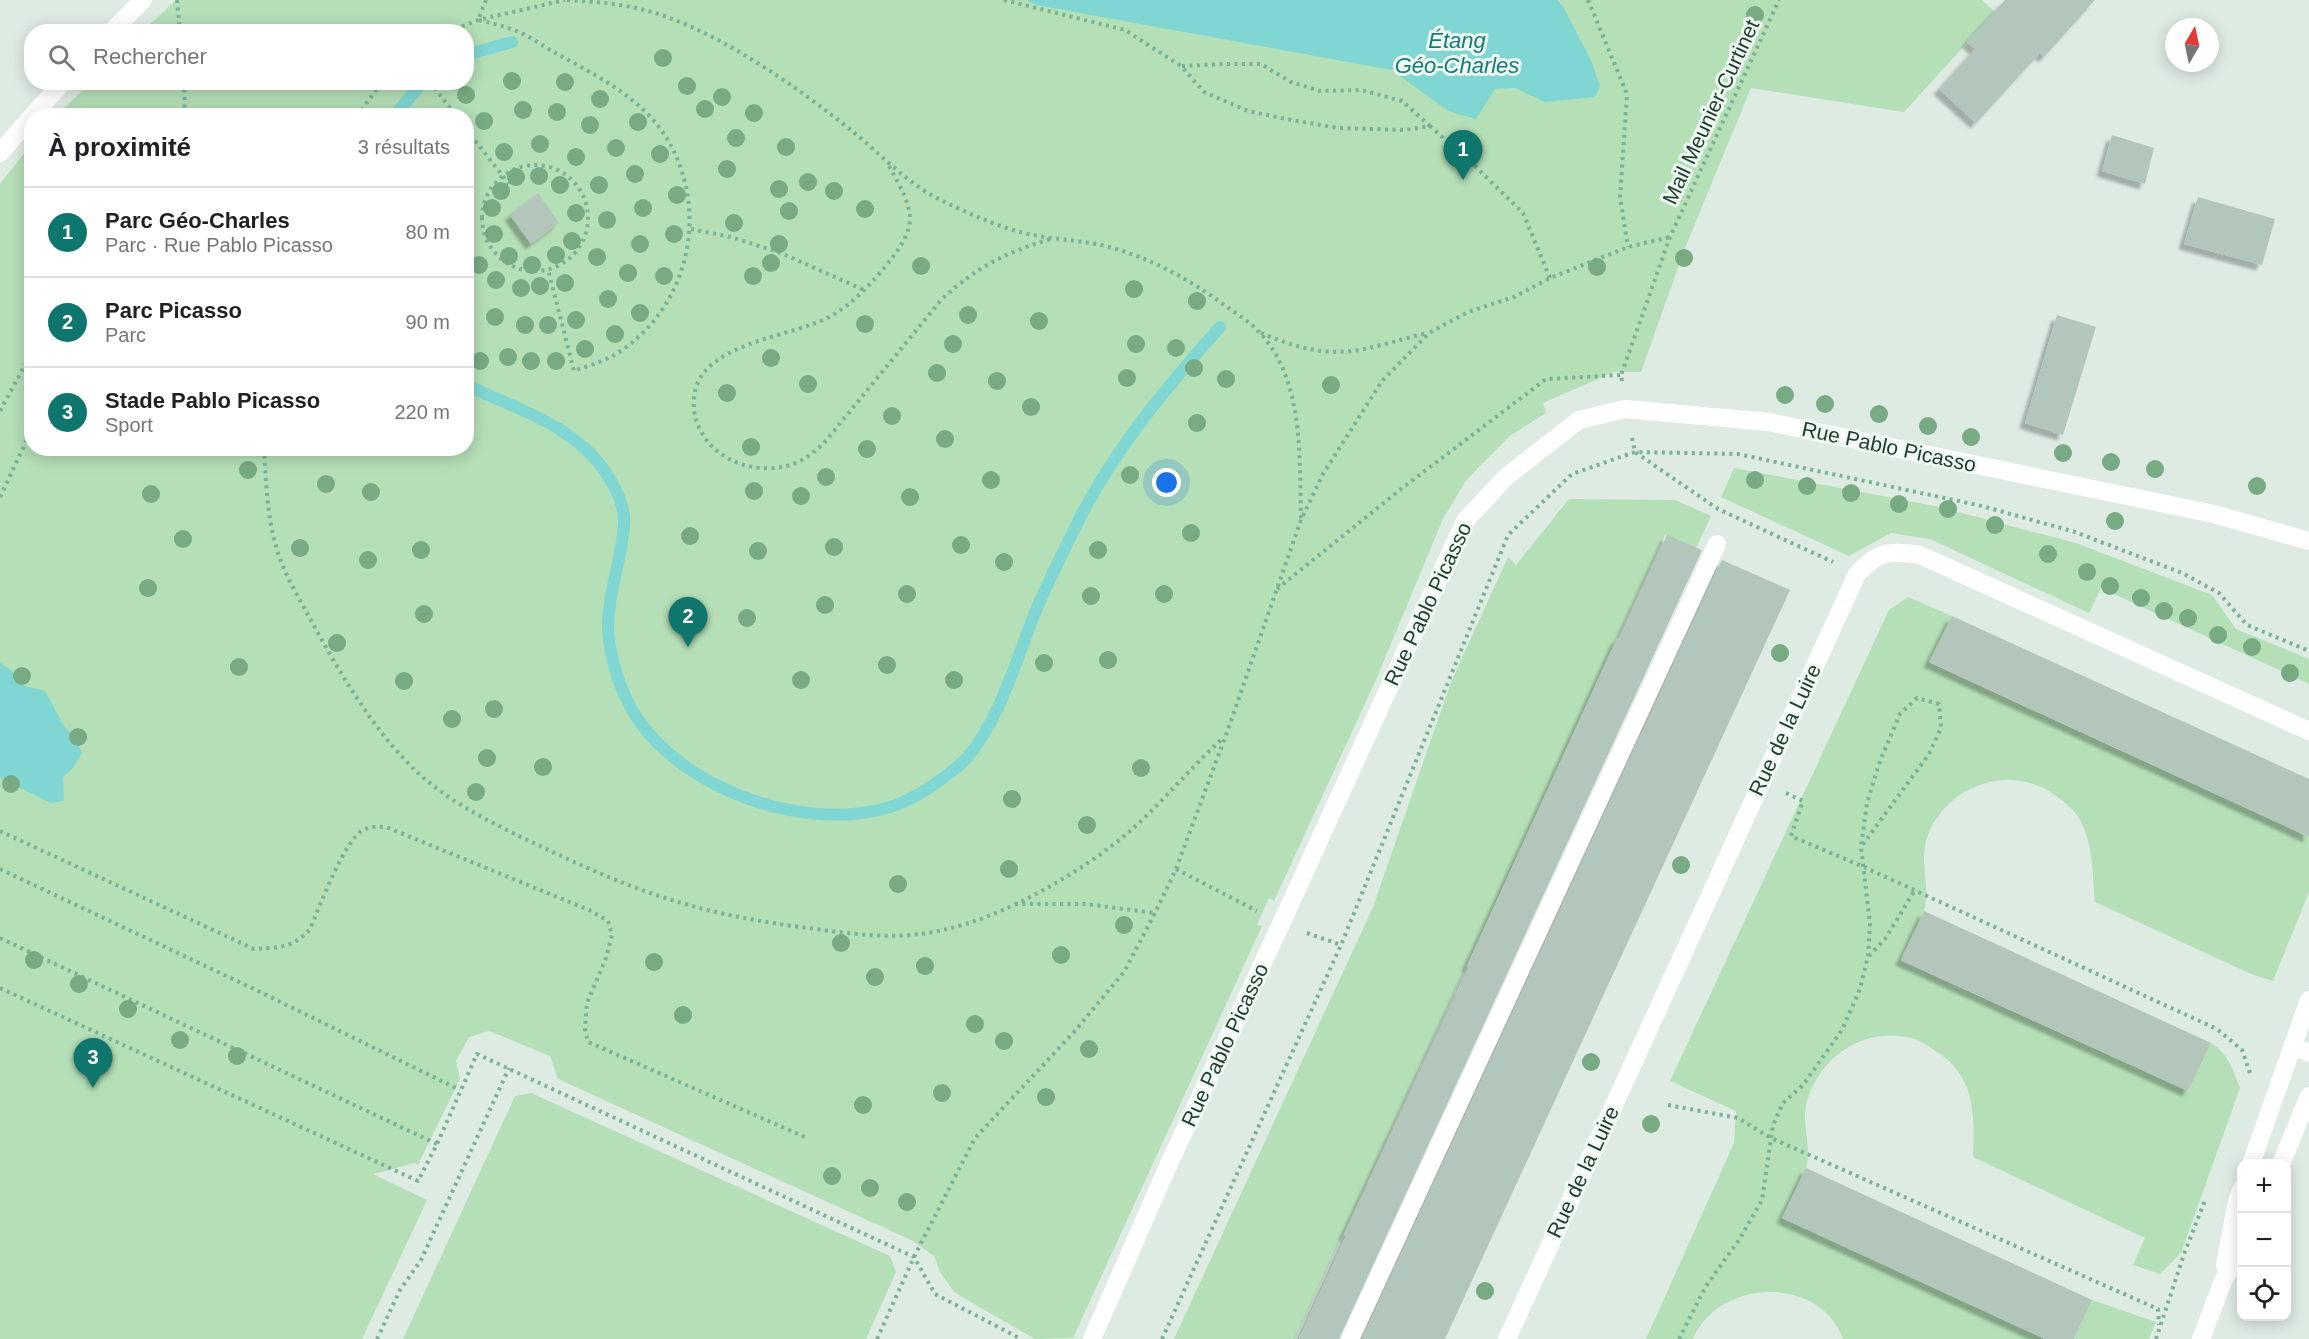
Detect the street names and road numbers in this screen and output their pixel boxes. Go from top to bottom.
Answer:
street label: Mail Meunier-Curtinet [1658,16,1763,208]
street label: Rue Pablo Picasso [1800,417,1978,476]
street label: Rue Pablo Picasso [1380,519,1475,689]
street label: Rue de la Luire [1744,660,1825,799]
street label: Rue Pablo Picasso [1177,960,1272,1130]
street label: Rue de la Luire [1542,1102,1623,1241]

